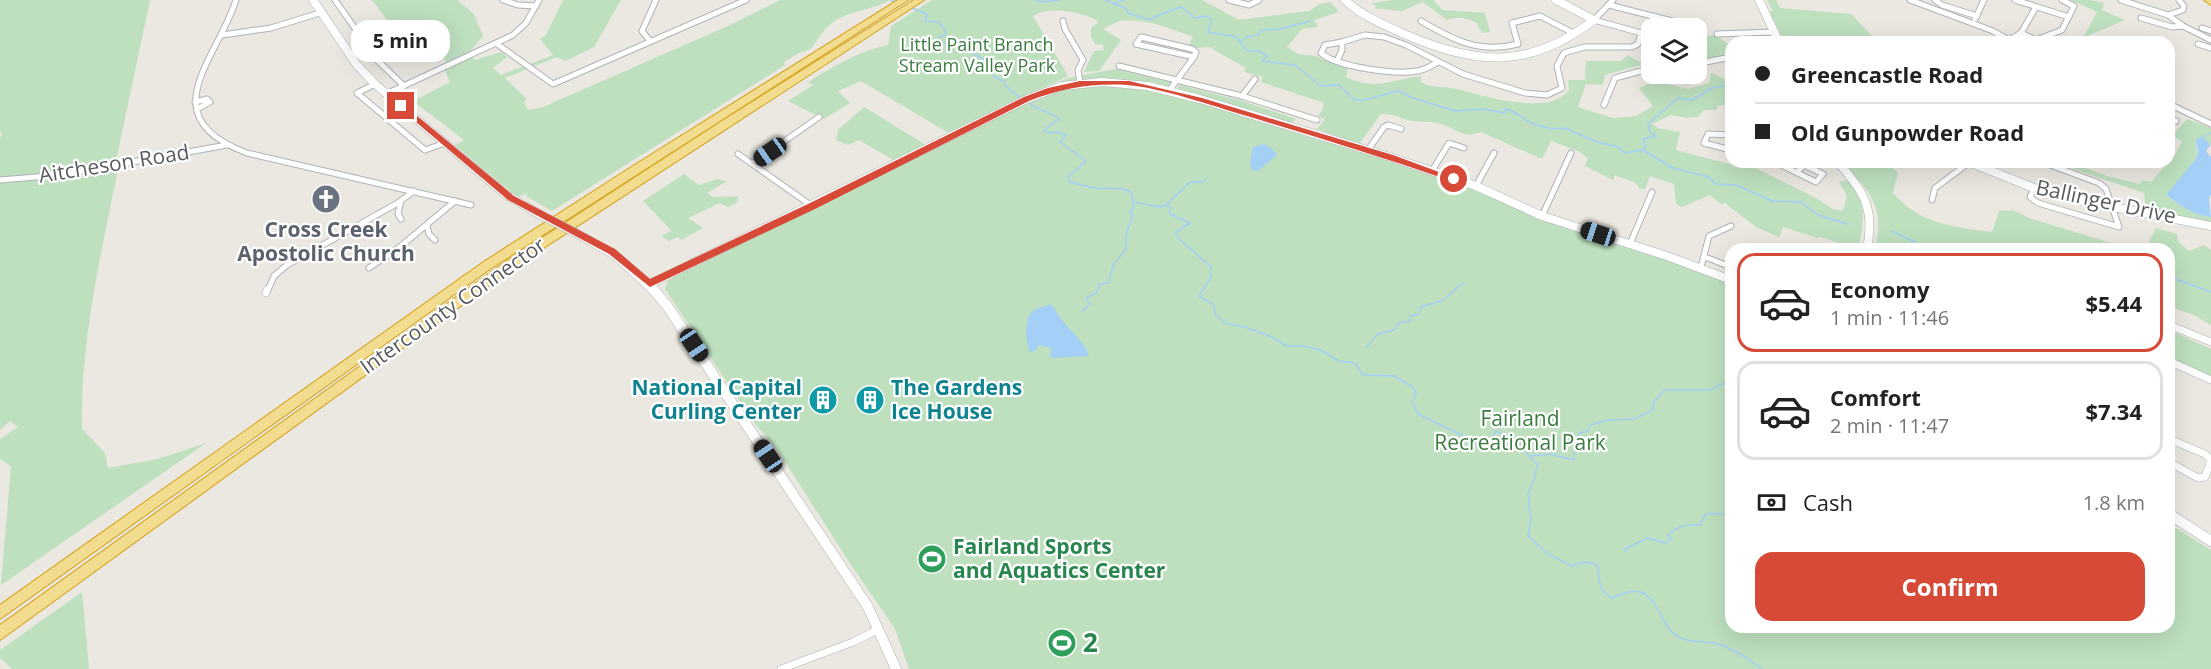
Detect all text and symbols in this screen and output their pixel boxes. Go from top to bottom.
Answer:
map controls [1641,18,1707,84]
button: layers [1641,18,1707,84]
callout: 5 min [352,19,450,61]
text: 5 min [373,27,428,54]
park label: Little Paint Branch Stream Valley Park [899,32,1056,77]
text: Greencastle Road [1791,59,1983,89]
route end [387,92,414,119]
text: Old Gunpowder Road [1791,117,2024,147]
car [750,134,790,170]
street label: Aitcheson Road [37,137,191,189]
route start [1440,165,1467,192]
street label: Ballinger Drive [2034,172,2179,230]
church icon: Cross Creek Apostolic Church [310,183,342,215]
place label: Cross Creek Apostolic Church [237,215,415,267]
car [1578,220,1618,248]
street label: Intercounty Connector [354,230,551,380]
text: Economy [1830,274,1929,304]
icon: car [1758,276,1812,330]
text: $5.44 [2085,288,2142,318]
text: 1 min · 11:46 [1830,304,1949,331]
car [676,325,712,365]
place label: National Capital Curling Center [631,373,802,425]
place label: The Gardens Ice House [891,373,1022,425]
text: Comfort [1830,382,1921,412]
building icon: National Capital Curling Center [807,384,839,416]
building icon: The Gardens Ice House [854,384,886,416]
icon: car [1758,384,1812,438]
text: $7.34 [2085,396,2142,426]
park label: Fairland Recreational Park [1434,404,1606,456]
text: 2 min · 11:47 [1830,412,1949,439]
car [750,436,786,476]
icon: cash [1755,486,1788,519]
text: Cash [1803,487,1853,517]
text: 1.8 km [2083,489,2145,516]
place label: Fairland Sports and Aquatics Center [953,532,1166,584]
sports icon: Fairland Sports and Aquatics Center [916,543,948,575]
button: Confirm [1755,552,2145,621]
place label: 2 [1083,624,1098,660]
sports icon: 2 [1046,627,1078,659]

